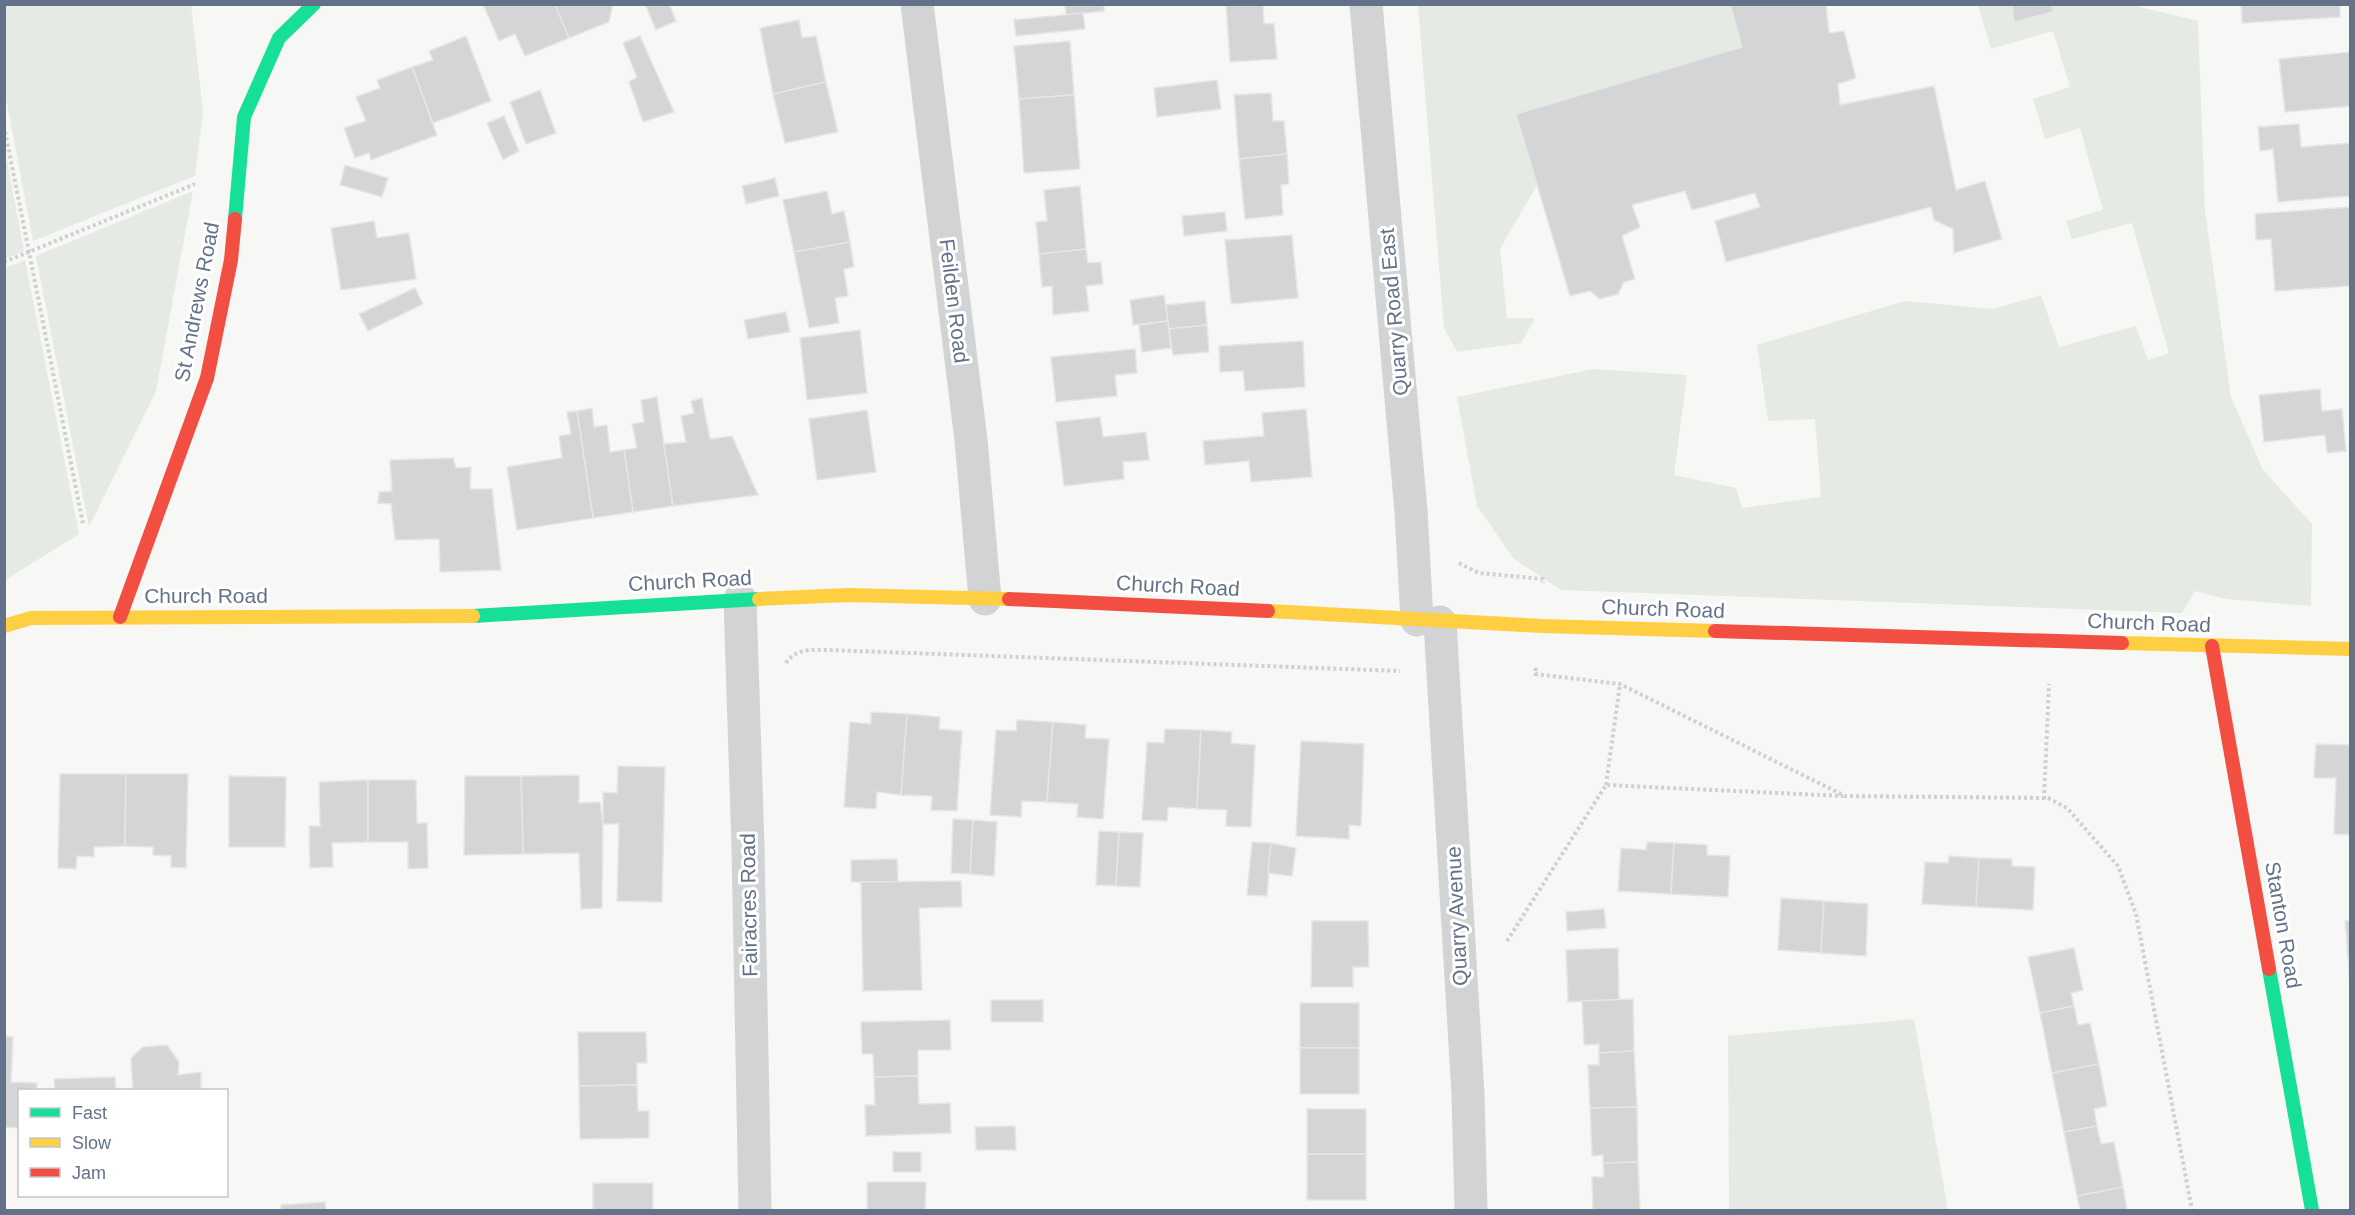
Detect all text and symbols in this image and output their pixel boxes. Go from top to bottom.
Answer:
street label: St Andrews Road [170,220,223,384]
street label: Quarry Road East [1375,227,1412,397]
street label: Feilden Road [935,238,974,364]
street label: Church Road [628,566,752,595]
street label: Church Road [1116,571,1240,600]
street label: Church Road [144,584,268,607]
street label: Church Road [1601,595,1725,622]
street label: Church Road [2087,609,2211,636]
street label: Fairacres Road [736,833,761,977]
street label: Quarry Avenue [1441,846,1472,986]
street label: Stanton Road [2261,860,2306,990]
legend [18,1089,228,1197]
text: Fast [72,1103,107,1123]
text: Slow [72,1133,112,1153]
text: Jam [72,1163,106,1183]

